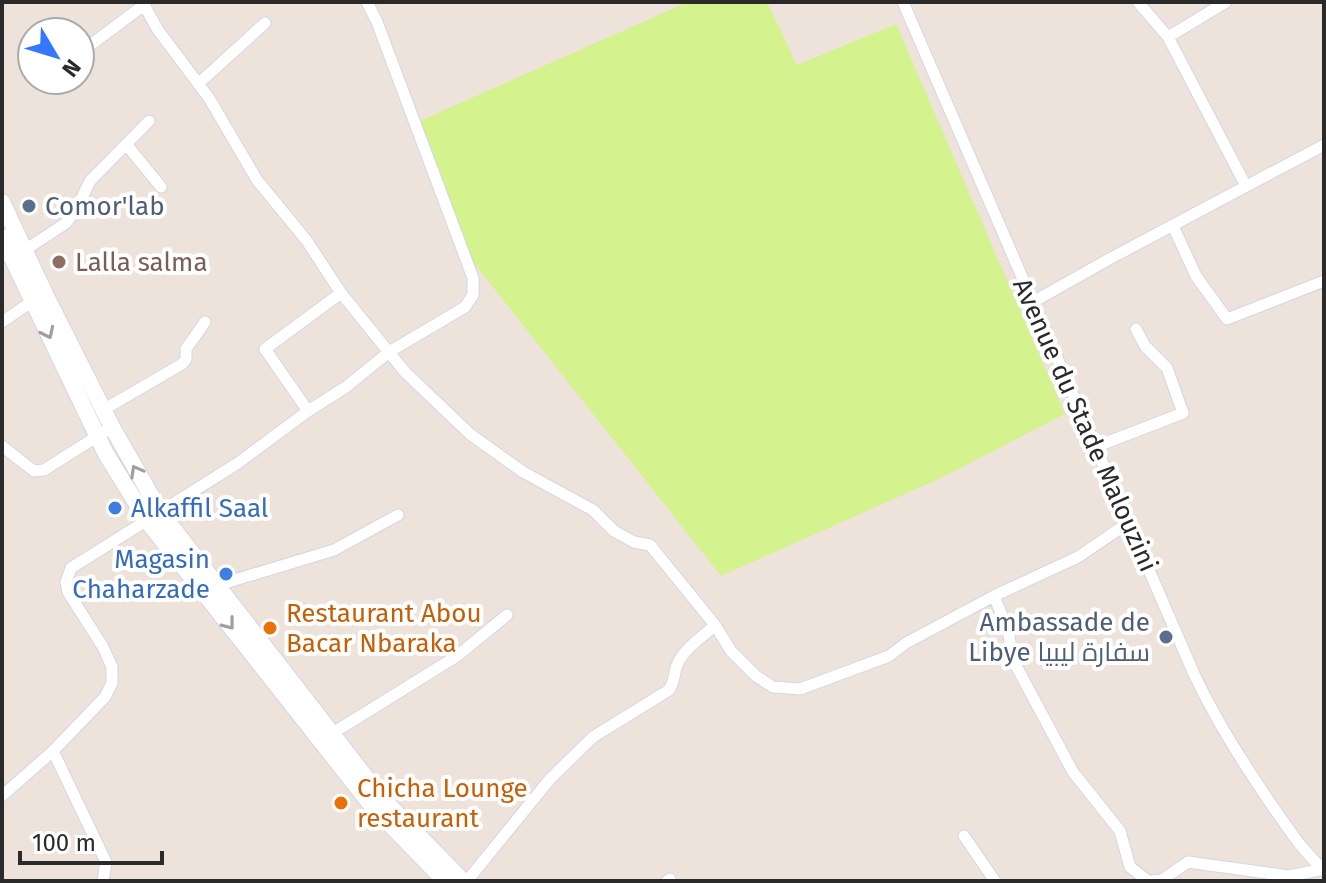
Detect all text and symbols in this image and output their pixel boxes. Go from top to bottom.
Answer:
north arrow [16,16,96,96]
text: N [56,54,86,82]
place label: Comor'lab [45,191,165,222]
marker: Comor'lab [20,197,38,215]
place label: Lalla salma [75,247,208,278]
marker: Lalla salma [50,253,68,271]
street label: Avenue du Stade Malouzini [1006,273,1164,577]
one-way arrow [38,324,54,339]
one-way arrow [130,464,145,479]
place label: Alkaffil Saal [131,493,269,524]
marker: Alkaffil Saal [106,499,124,517]
place label: Magasin Chaharzade [72,544,210,605]
marker: Magasin Chaharzade [217,565,235,583]
place label: Restaurant Abou Bacar Nbaraka [286,598,482,659]
place label: Ambassade de Libye سفارة ليبيا [968,607,1150,668]
one-way arrow [219,615,233,630]
marker: Restaurant Abou Bacar Nbaraka [261,619,279,637]
marker: Ambassade de Libye سفارة ليبيا [1157,628,1175,646]
place label: Chicha Lounge restaurant [357,773,528,834]
marker: Chicha Lounge restaurant [332,794,350,812]
scale bar [20,815,162,865]
text: 100 m [32,829,96,857]

